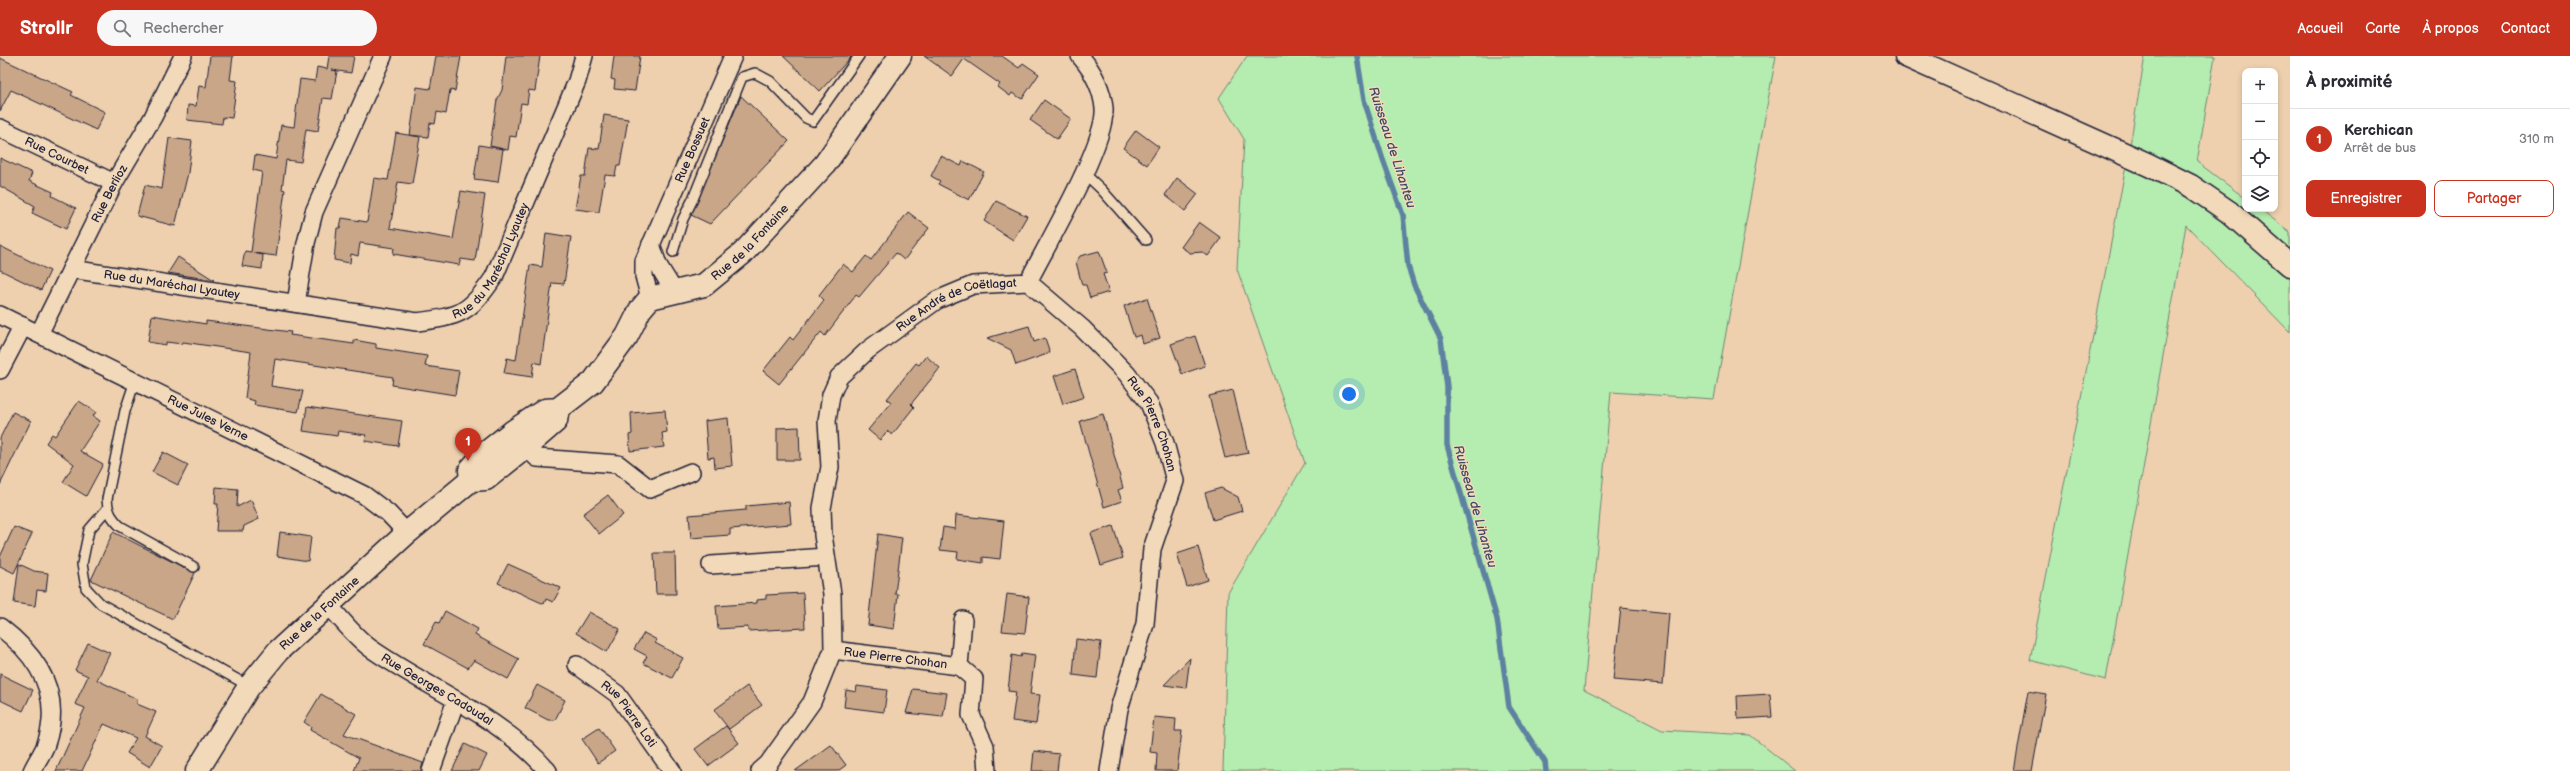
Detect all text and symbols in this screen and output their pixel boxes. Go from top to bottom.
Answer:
search box [97,10,377,46]
text: Strollr [20,17,73,40]
icon: search [111,17,133,39]
text: Rechercher [143,19,223,38]
text: Accueil [2297,20,2343,37]
text: Carte [2365,20,2400,37]
text: À propos [2422,20,2479,37]
text: Contact [2501,20,2550,37]
map controls [2242,68,2278,212]
button: + [2242,68,2278,104]
text: À proximité [2306,72,2392,92]
water label: Ruisseau de Lihanteu [1365,85,1419,210]
button: − [2242,104,2278,140]
street label: Rue Bossuet [672,115,714,185]
text: Kerchican [2344,121,2413,140]
text: 1 [2316,131,2322,147]
text: 310 m [2519,131,2554,147]
street label: Rue Courbet [22,134,91,178]
button: locate [2242,140,2278,176]
text: Arrêt de bus [2344,140,2416,156]
street label: Rue Berlioz [88,162,131,225]
button: layers [2242,176,2278,212]
button: Enregistrer [2306,180,2426,217]
button: Partager [2434,180,2554,217]
street label: Rue du Maréchal Lyautey [450,200,533,323]
street label: Rue de la Fontaine [708,201,792,284]
street label: Rue du Maréchal Lyautey [103,267,241,303]
street label: Rue André de Coëtlagat [893,276,1017,335]
street label: Rue Pierre Chohan [1123,373,1179,474]
your location [1339,384,1359,404]
street label: Rue Jules Verne [165,392,251,445]
pin: 1 [455,428,481,461]
water label: Ruisseau de Lihanteu [1450,443,1500,569]
street label: Rue de la Fontaine [277,573,363,654]
street label: Rue Pierre Chohan [843,644,948,672]
street label: Rue Georges Cadoudal [378,650,496,729]
street label: Rue Pierre Loti [598,678,660,750]

